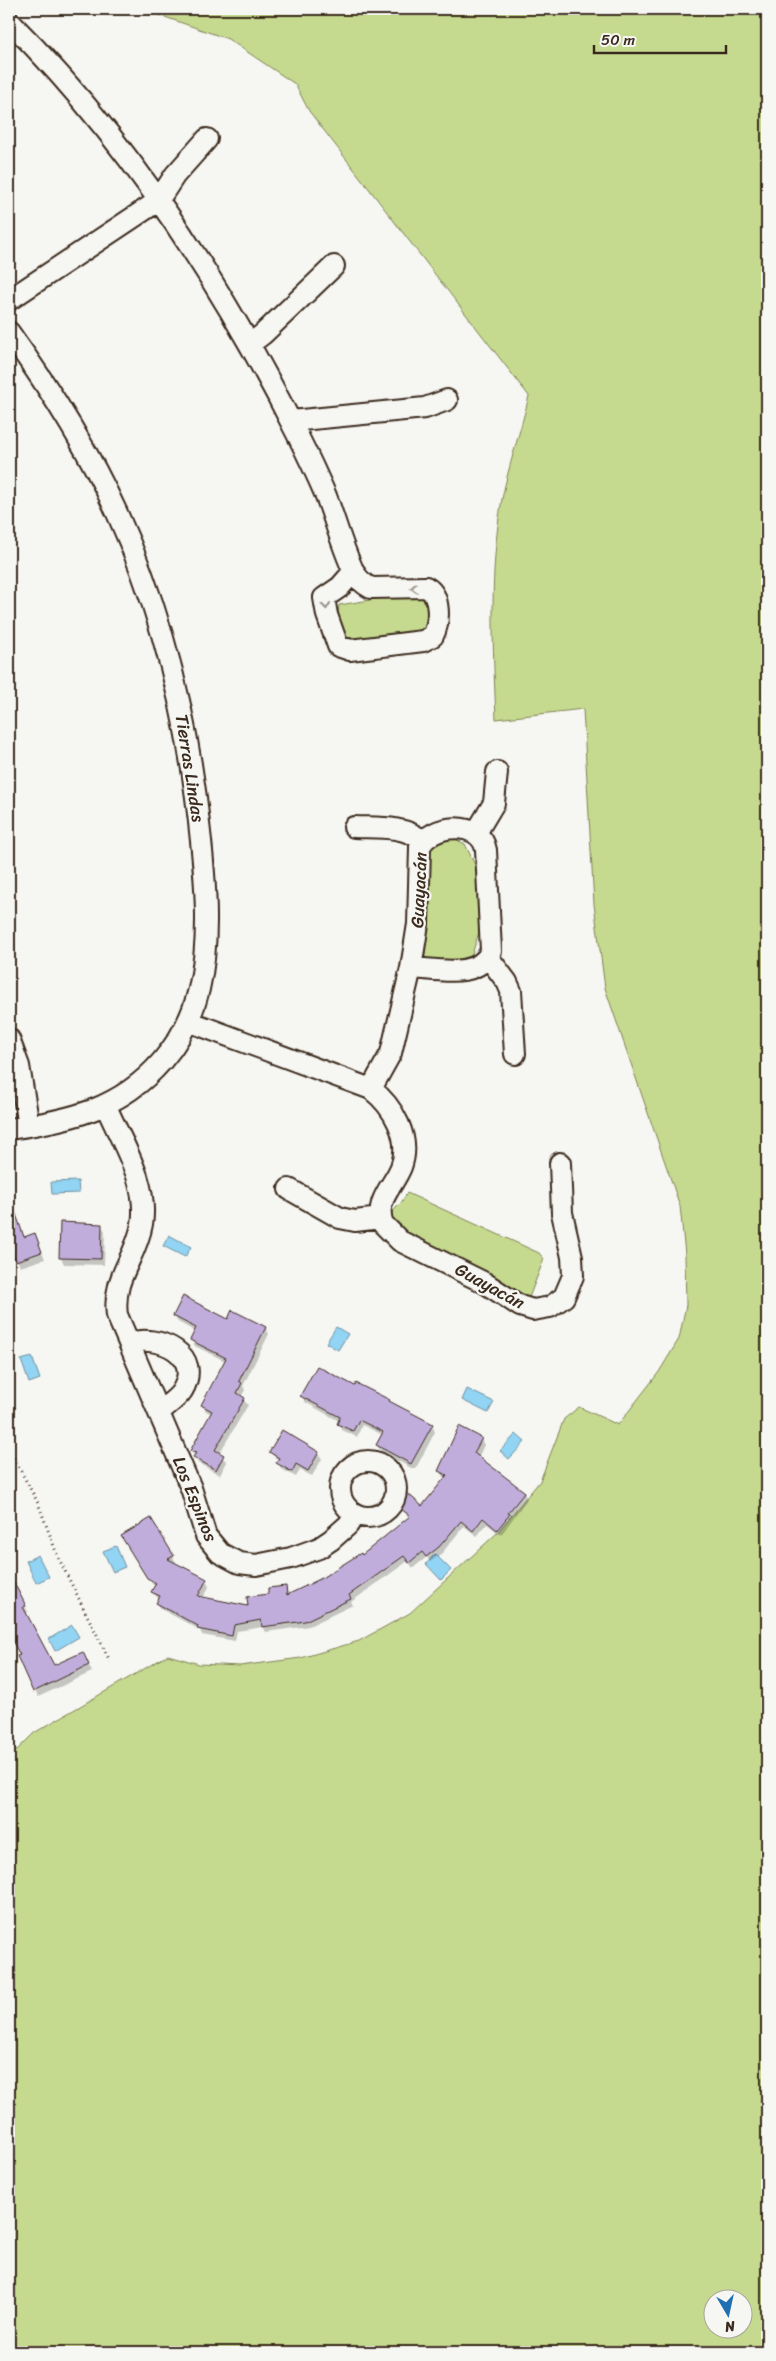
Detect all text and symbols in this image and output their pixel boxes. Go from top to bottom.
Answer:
scale bar [594,22,726,54]
text: 50 m [601,27,636,53]
one-way arrow [409,582,417,593]
one-way arrow [320,602,331,610]
street label: Tierras Lindas [166,712,214,825]
street label: Guayacán [401,851,437,929]
street label: Guayacán [449,1254,531,1319]
street label: Los Espinos [163,1451,227,1547]
north arrow [704,2288,754,2338]
text: N [723,2313,738,2339]

